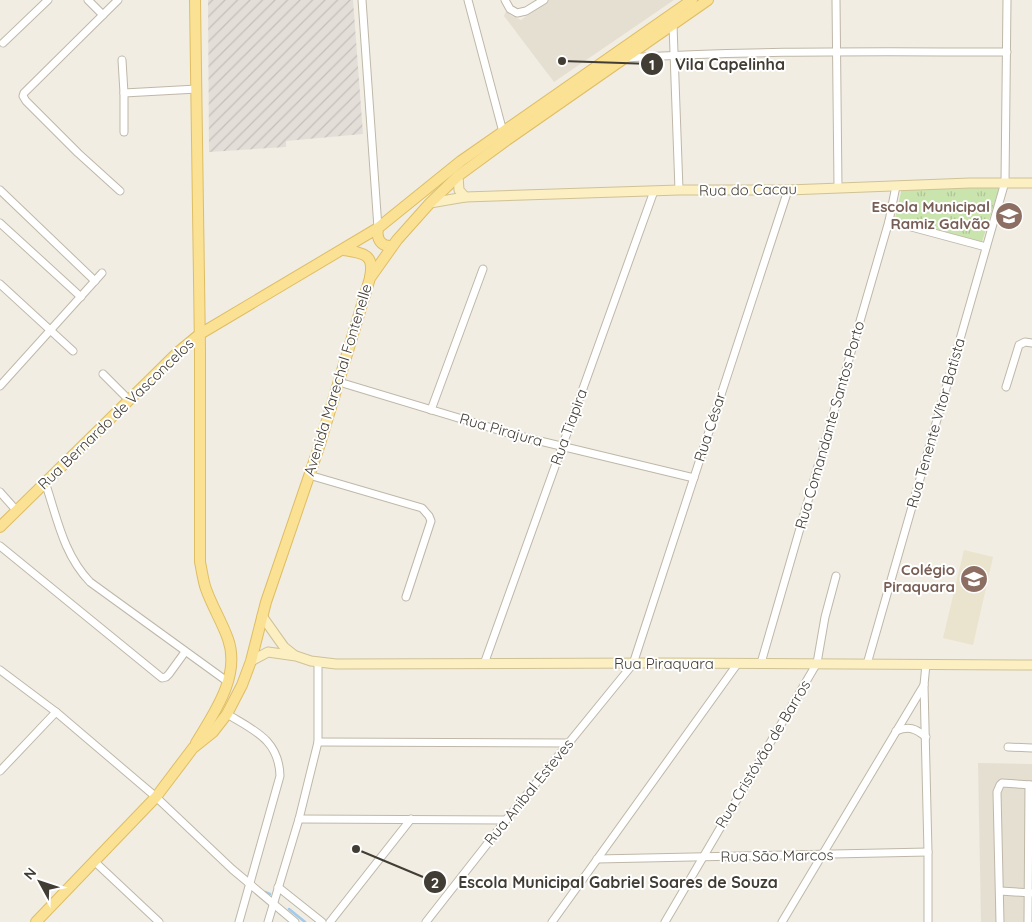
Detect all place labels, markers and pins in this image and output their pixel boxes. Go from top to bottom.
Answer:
callout: Vila Capelinha [640,49,795,80]
place label: Escola Municipal Ramiz Galvão [872,197,990,233]
school or university icon: Escola Municipal Ramiz Galvão [994,201,1024,231]
place label: Colégio Piraquara [883,560,955,596]
school or university icon: Colégio Piraquara [959,564,989,594]
callout: Escola Municipal Gabriel Soares de Souza [423,867,788,898]

